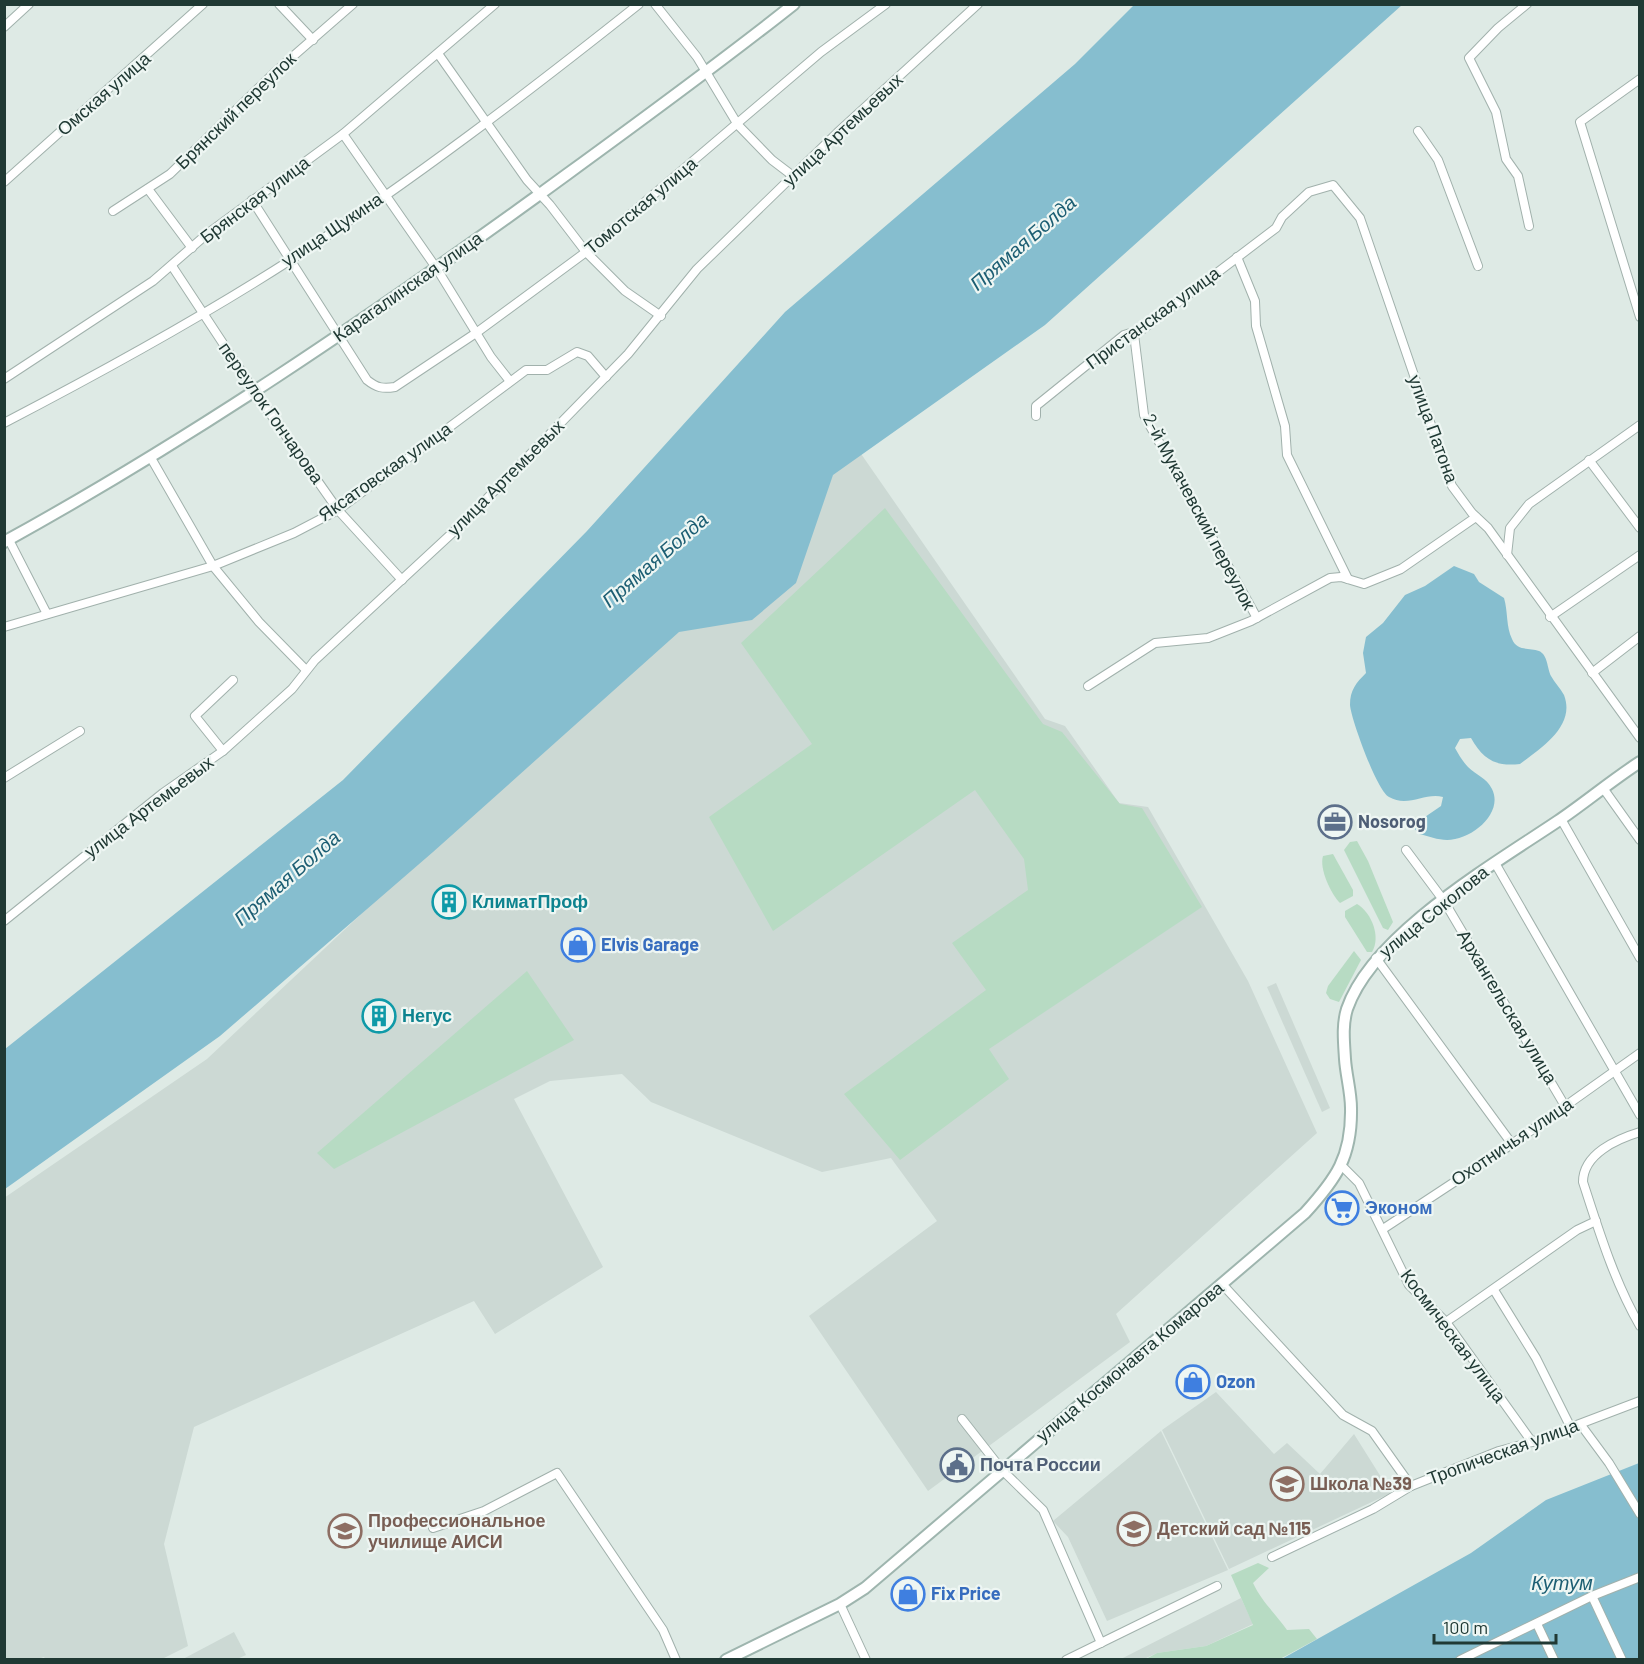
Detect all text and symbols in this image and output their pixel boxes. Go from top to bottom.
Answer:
street label: Омская улица [52,46,155,140]
street label: Брянский переулок [171,47,300,173]
street label: улица Артемьевых [778,68,907,191]
street label: Брянская улица [195,150,314,248]
street label: Томотская улица [580,151,702,259]
street label: улица Щукина [277,187,387,271]
water label: Прямая Болда [964,190,1080,295]
street label: Карагалинская улица [328,226,487,346]
street label: Пристанская улица [1081,261,1224,373]
street label: переулок Гончарова [215,337,329,488]
street label: улица Патона [1404,372,1464,487]
street label: 2-й Мукачевский переулок [1139,410,1261,613]
street label: улица Артемьевых [442,414,568,540]
street label: Яксатовская улица [314,417,456,525]
water label: Прямая Болда [596,507,712,612]
street label: улица Артемьевых [79,750,217,862]
office icon: Nosorog [1317,804,1353,840]
place label: Nosorog [1358,810,1426,832]
water label: Прямая Болда [228,825,344,930]
street label: улица Соколова [1374,860,1493,962]
building icon: КлиматПроф [431,884,467,920]
place label: КлиматПроф [472,890,588,912]
street label: Архангельская улица [1453,925,1563,1088]
shop icon: Elvis Garage [560,927,596,963]
place label: Elvis Garage [601,933,699,955]
building icon: Негус [361,998,397,1034]
place label: Негус [402,1004,452,1026]
street label: Охотничья улица [1446,1092,1577,1190]
supermarket icon: Эконом [1324,1190,1360,1226]
place label: Эконом [1365,1196,1433,1218]
street label: Космическая улица [1396,1264,1512,1407]
street label: улица Космонавта Комарова [1031,1276,1228,1446]
shop icon: Ozon [1175,1364,1211,1400]
place label: Ozon [1216,1370,1255,1392]
street label: Тропическая улица [1424,1413,1582,1489]
public building icon: Почта России [939,1447,975,1483]
place label: Почта России [980,1453,1101,1475]
school or university icon: Школа №39 [1269,1466,1305,1502]
place label: Школа №39 [1310,1472,1412,1494]
place label: Профессиональное училище АИСИ [368,1509,546,1552]
school or university icon: Детский сад №115 [1116,1511,1152,1547]
school or university icon: Профессиональное училище АИСИ [327,1513,363,1549]
place label: Детский сад №115 [1157,1517,1311,1539]
water label: Кутум [1531,1570,1593,1594]
shop icon: Fix Price [890,1576,926,1612]
place label: Fix Price [931,1582,1001,1604]
scale bar [1434,1607,1556,1645]
text: 100 m [1443,1616,1488,1638]

